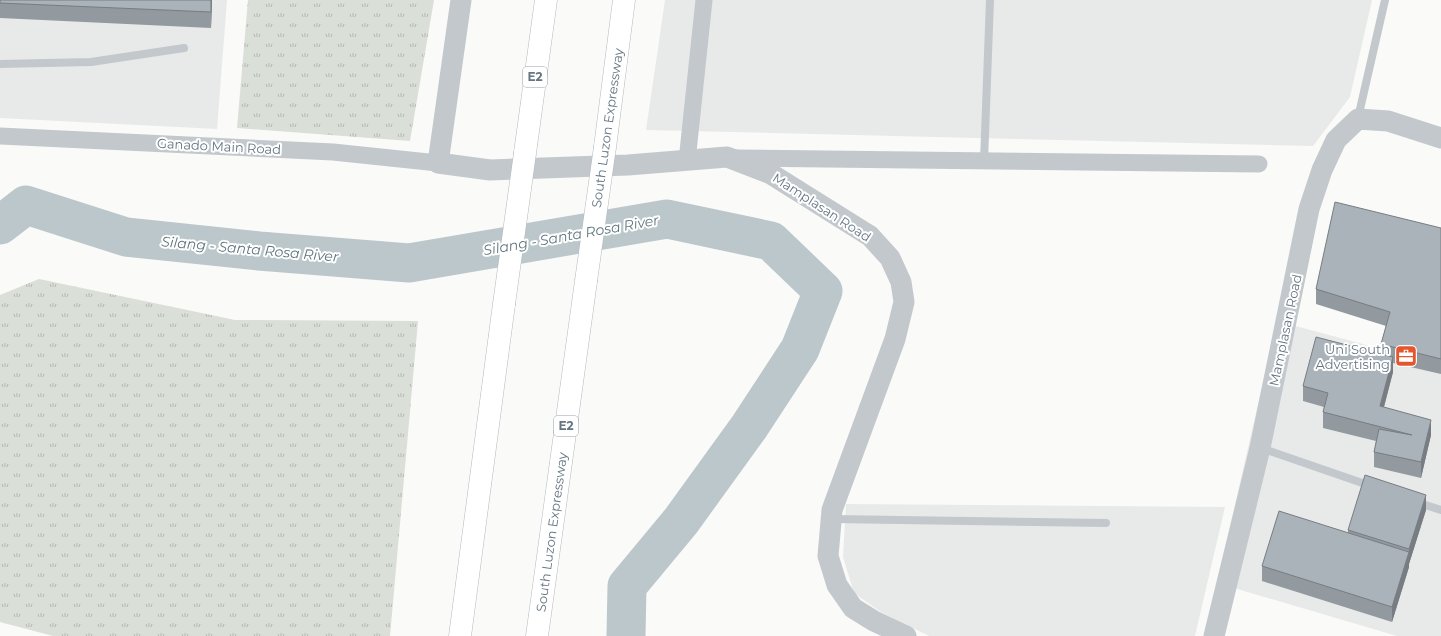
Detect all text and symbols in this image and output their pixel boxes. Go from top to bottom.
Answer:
street label: South Luzon Expressway [588,46,626,209]
road number: E2 [523,67,547,87]
street label: Ganado Main Road [157,135,281,157]
street label: Mamplasan Road [770,169,874,245]
water label: Silang - Santa Rosa River [482,211,660,259]
water label: Silang - Santa Rosa River [161,232,340,266]
street label: Mamplasan Road [1265,273,1305,387]
place label: Uni South Advertising [1316,341,1390,372]
office icon: Uni South Advertising [1393,343,1419,369]
road number: E2 [554,416,578,436]
street label: South Luzon Expressway [532,450,570,613]

